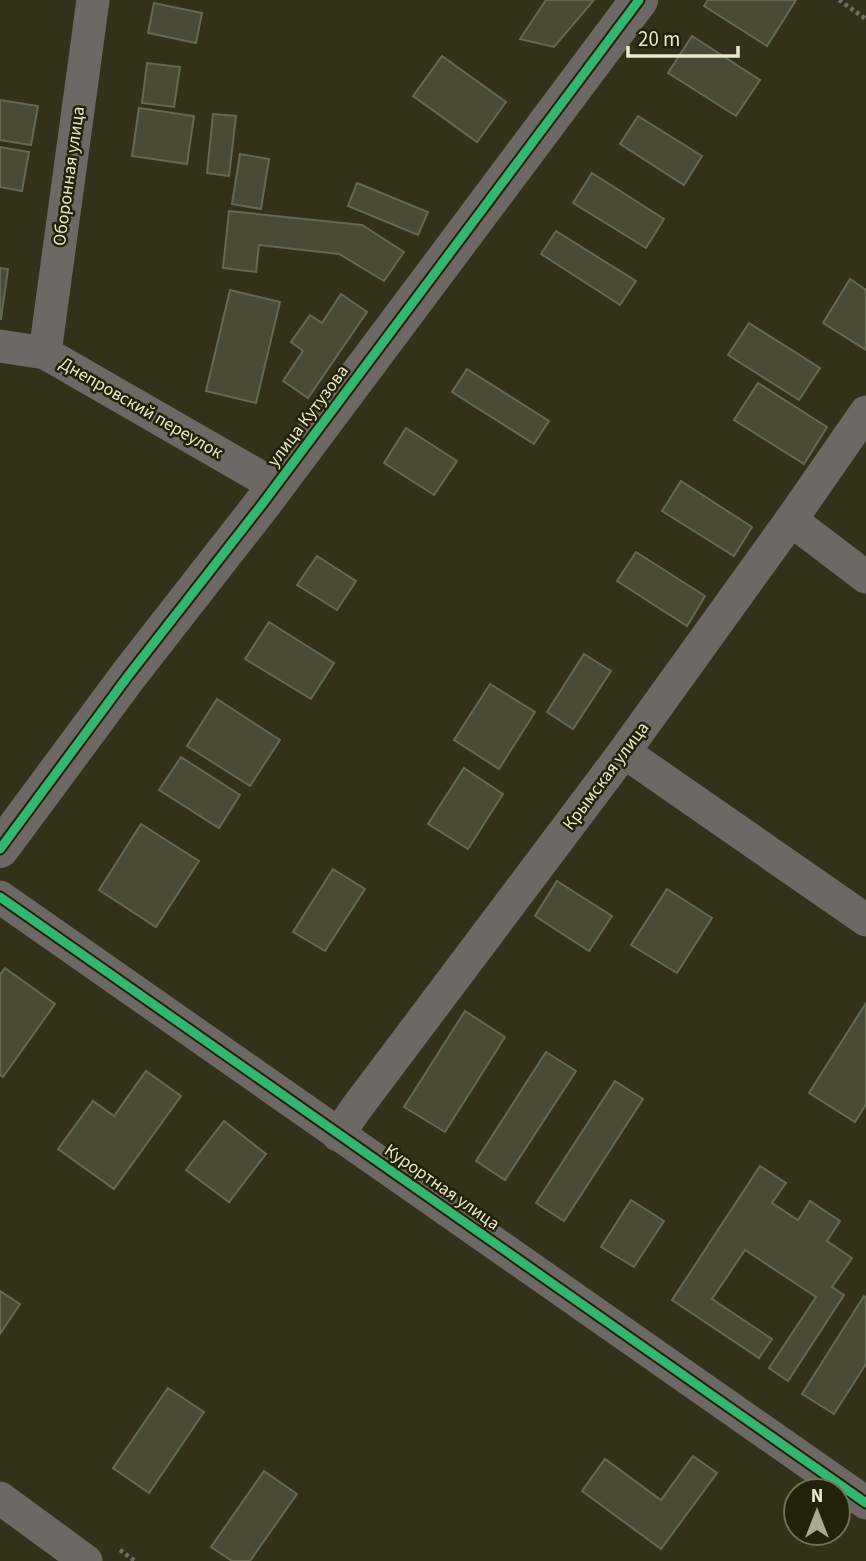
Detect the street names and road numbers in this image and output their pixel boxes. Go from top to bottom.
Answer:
street label: Оборонная улица [47,105,91,247]
street label: Днепровский переулок [55,351,227,465]
street label: улица Кутузова [261,360,355,472]
street label: Крымская улица [557,717,655,835]
street label: Курортная улица [379,1138,505,1236]

